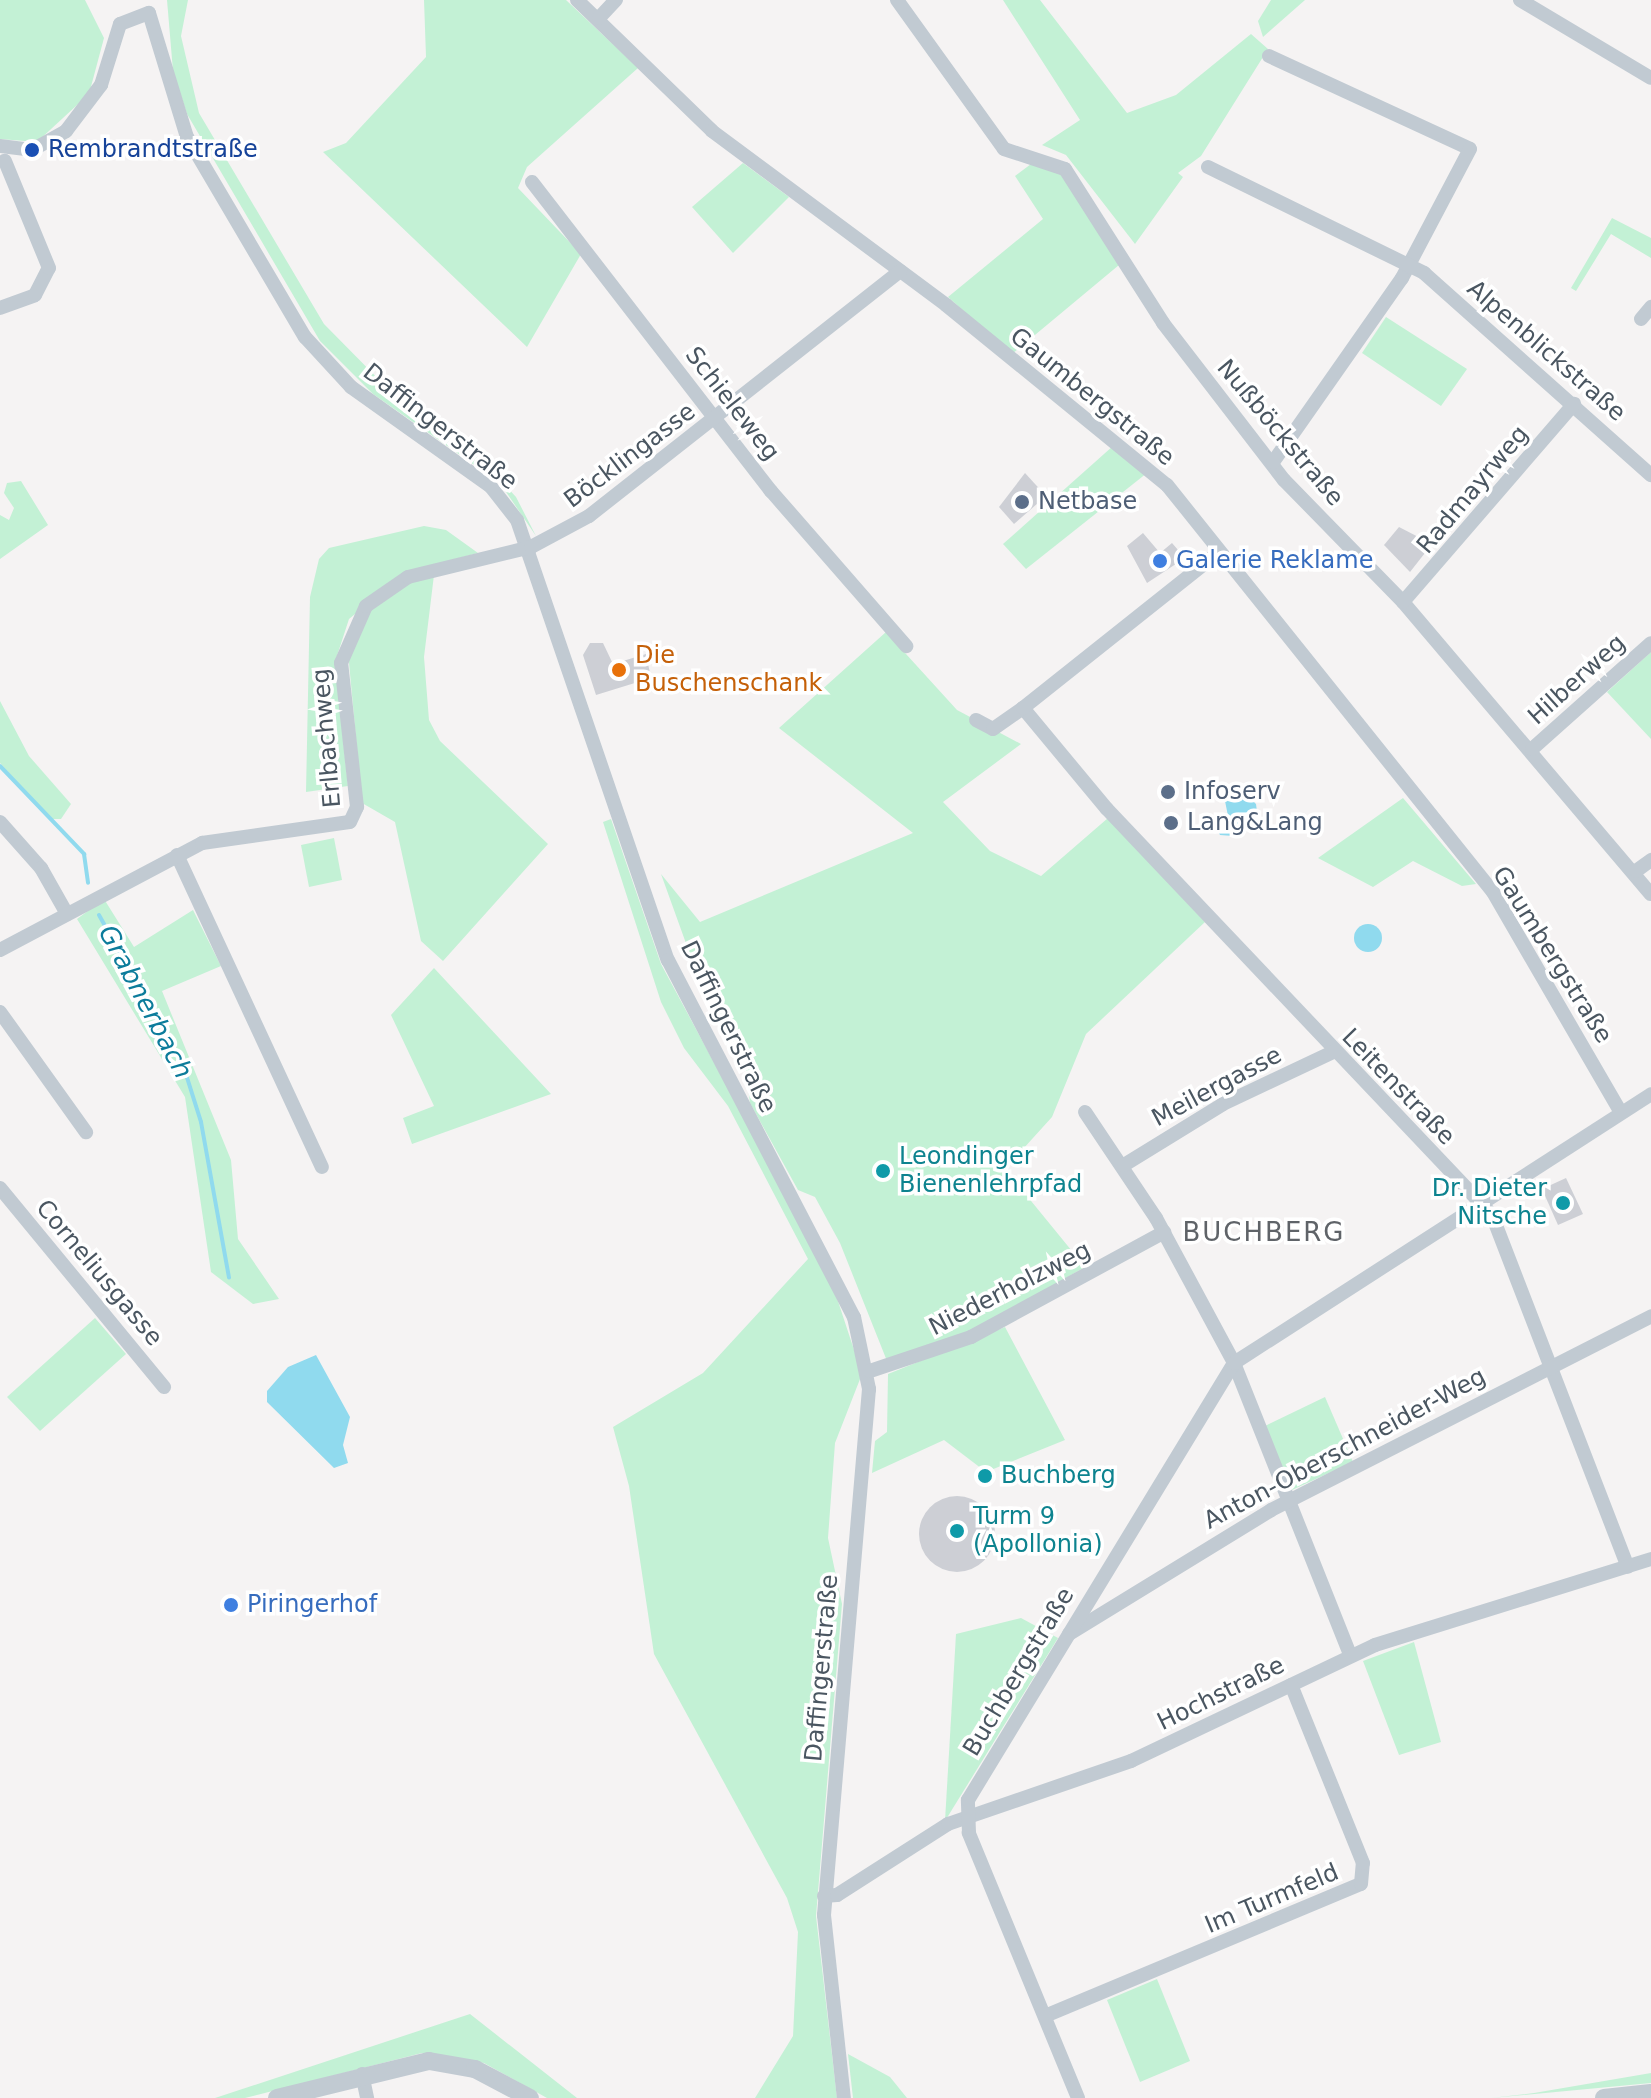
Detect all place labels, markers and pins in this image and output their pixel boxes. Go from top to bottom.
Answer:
place label: Rembrandtstraße [48,136,258,164]
marker: Rembrandtstraße [23,141,41,159]
place label: Netbase [1038,488,1137,516]
marker: Netbase [1013,493,1031,511]
place label: Galerie Reklame [1176,547,1373,575]
marker: Galerie Reklame [1151,552,1169,570]
place label: Die Buschenschank [635,642,822,698]
marker: Die Buschenschank [610,661,628,679]
place label: Infoserv [1184,778,1281,806]
marker: Infoserv [1159,783,1177,801]
place label: Lang&Lang [1187,809,1323,837]
marker: Lang&Lang [1162,814,1180,832]
place label: Leondinger Bienenlehrpfad [899,1143,1082,1199]
marker: Leondinger Bienenlehrpfad [874,1162,892,1180]
place label: Dr. Dieter Nitsche [1432,1175,1547,1231]
marker: Dr. Dieter Nitsche [1554,1194,1572,1212]
place label: Buchberg [1001,1462,1116,1490]
marker: Buchberg [976,1467,994,1485]
place label: Turm 9 (Apollonia) [973,1503,1103,1559]
marker: Turm 9 (Apollonia) [948,1522,966,1540]
place label: Piringerhof [247,1591,377,1619]
marker: Piringerhof [222,1596,240,1614]

